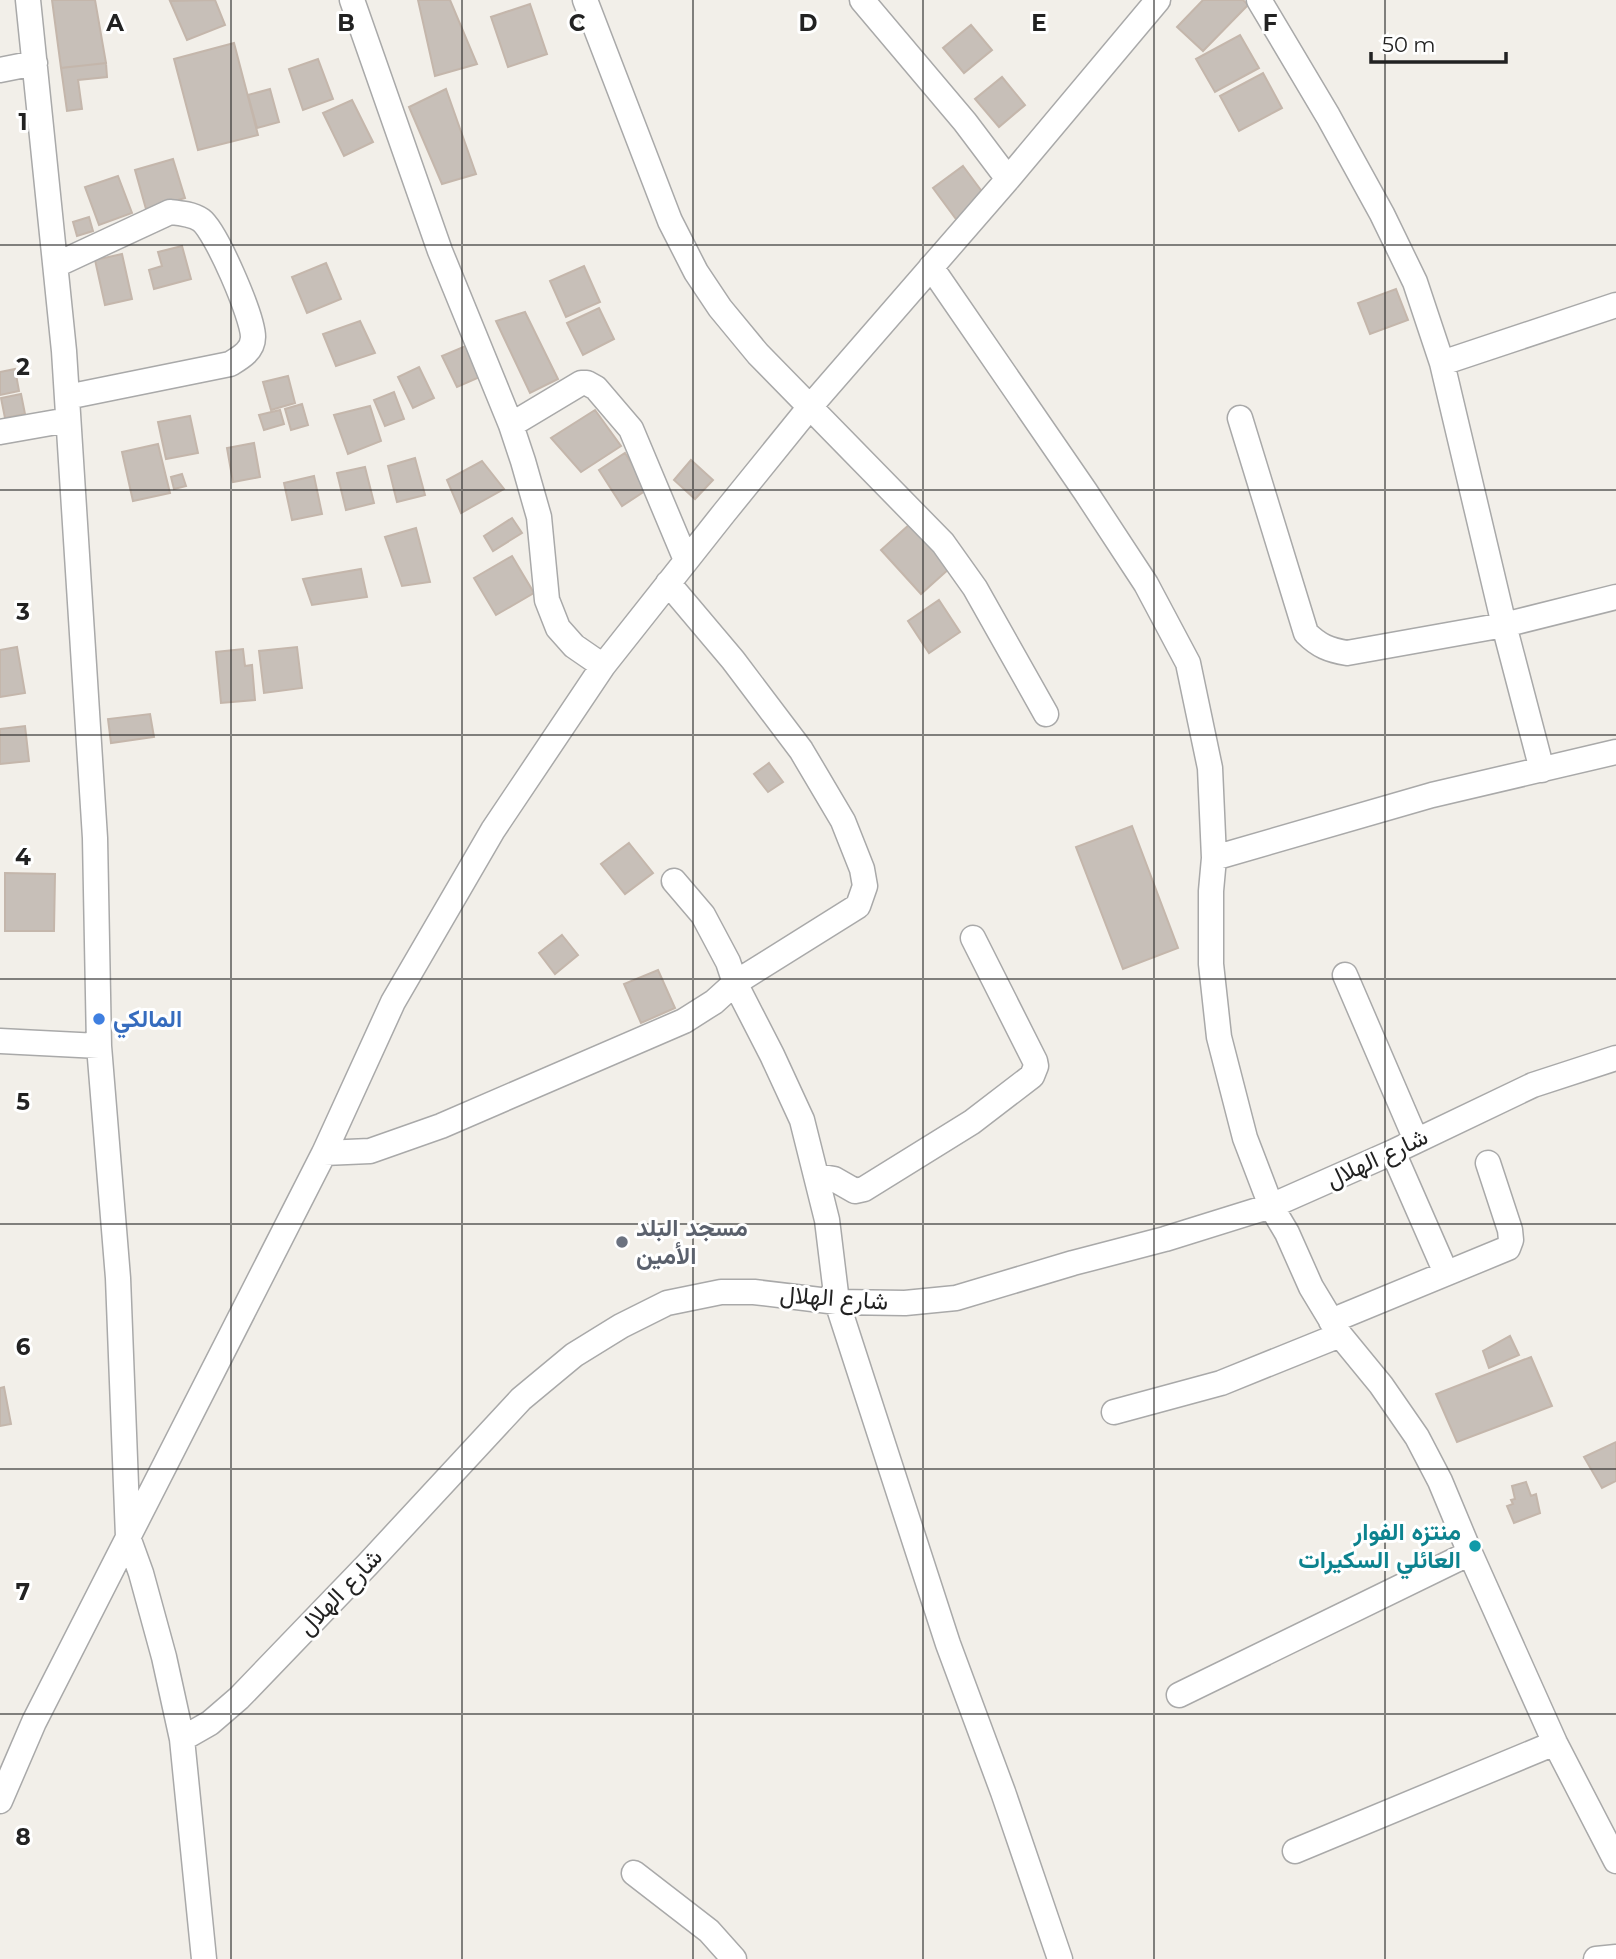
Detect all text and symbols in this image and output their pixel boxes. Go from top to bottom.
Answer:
text: A [105,9,124,37]
text: B [337,9,355,37]
text: C [569,9,586,37]
text: D [799,9,818,37]
text: E [1031,9,1047,37]
text: F [1263,9,1278,37]
scale bar [1371,21,1506,65]
text: 50 m [1382,32,1436,57]
text: 1 [18,108,28,136]
text: 2 [16,353,30,381]
text: 3 [15,598,30,626]
text: 4 [15,843,31,871]
place label: المالكي [113,1004,182,1039]
marker: المالكي [91,1011,107,1027]
text: 5 [16,1088,30,1116]
street label: شارع الهلال [1321,1121,1433,1195]
place label: مسجد البلد الأمين [636,1213,748,1270]
marker: مسجد البلد الأمين [614,1234,630,1250]
street label: شارع الهلال [779,1279,889,1318]
text: 6 [16,1333,31,1361]
place label: منتزه الفوار العائلي السكيرات [1298,1517,1461,1580]
marker: منتزه الفوار العائلي السكيرات [1467,1538,1483,1554]
street label: شارع الهلال [291,1542,389,1642]
text: 7 [16,1578,30,1606]
text: 8 [15,1823,31,1851]

